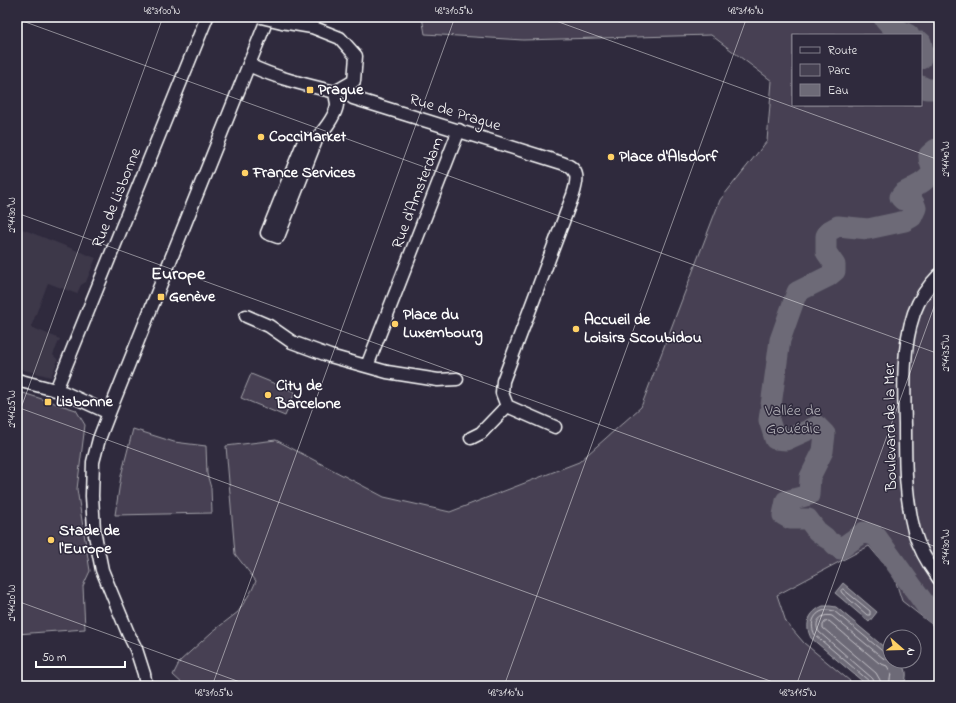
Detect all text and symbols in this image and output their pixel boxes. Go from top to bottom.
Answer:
text: 48°31'00"N [144,4,181,19]
text: 48°31'05"N [435,4,473,19]
text: 48°31'10"N [728,4,764,19]
legend [792,34,922,106]
text: Route [828,42,858,60]
text: Parc [828,62,850,80]
place label: Prague [318,78,364,103]
text: Eau [828,82,849,100]
marker: Prague [305,85,315,95]
street label: Rue de Prague [406,88,505,139]
place label: CocciMarket [269,125,347,149]
marker: CocciMarket [256,132,266,142]
street label: Rue d'Amsterdam [386,134,450,252]
text: 2°44'40"W [939,141,954,177]
street label: Rue de Lisbonne [86,144,148,252]
place label: Place d'Alsdorf [619,145,719,169]
marker: Place d'Alsdorf [606,152,616,162]
place label: France Services [252,161,356,185]
marker: France Services [240,168,250,178]
text: 2°44'30"W [5,197,20,233]
district label: Europe [151,262,206,288]
place label: Genève [169,285,216,309]
marker: Genève [156,292,166,302]
place label: Place du Luxembourg [403,303,483,346]
place label: Accueil de Loisirs Scoubidou [584,308,702,350]
marker: Place du Luxembourg [390,319,400,329]
marker: Accueil de Loisirs Scoubidou [571,324,581,334]
text: 2°44'35"W [939,334,954,371]
street label: Boulevard de la Mer [878,363,904,492]
place label: City de Barcelone [275,374,342,416]
text: 2°44'25"W [5,390,20,428]
place label: Lisbonne [56,390,113,414]
marker: City de Barcelone [263,390,273,400]
marker: Lisbonne [43,397,53,407]
park label: Vallée de Gouédic [764,399,822,441]
place label: Stade de l'Europe [59,519,120,561]
text: 2°44'30"W [939,529,954,565]
marker: Stade de l'Europe [46,535,56,545]
text: 2°44'20"W [5,585,20,621]
north arrow [882,629,922,669]
scale bar [36,643,125,669]
text: N [902,646,919,658]
text: 50 m [42,649,66,667]
text: 48°31'05"N [195,686,233,701]
text: 48°31'10"N [488,686,524,701]
text: 48°31'15"N [780,686,817,701]

